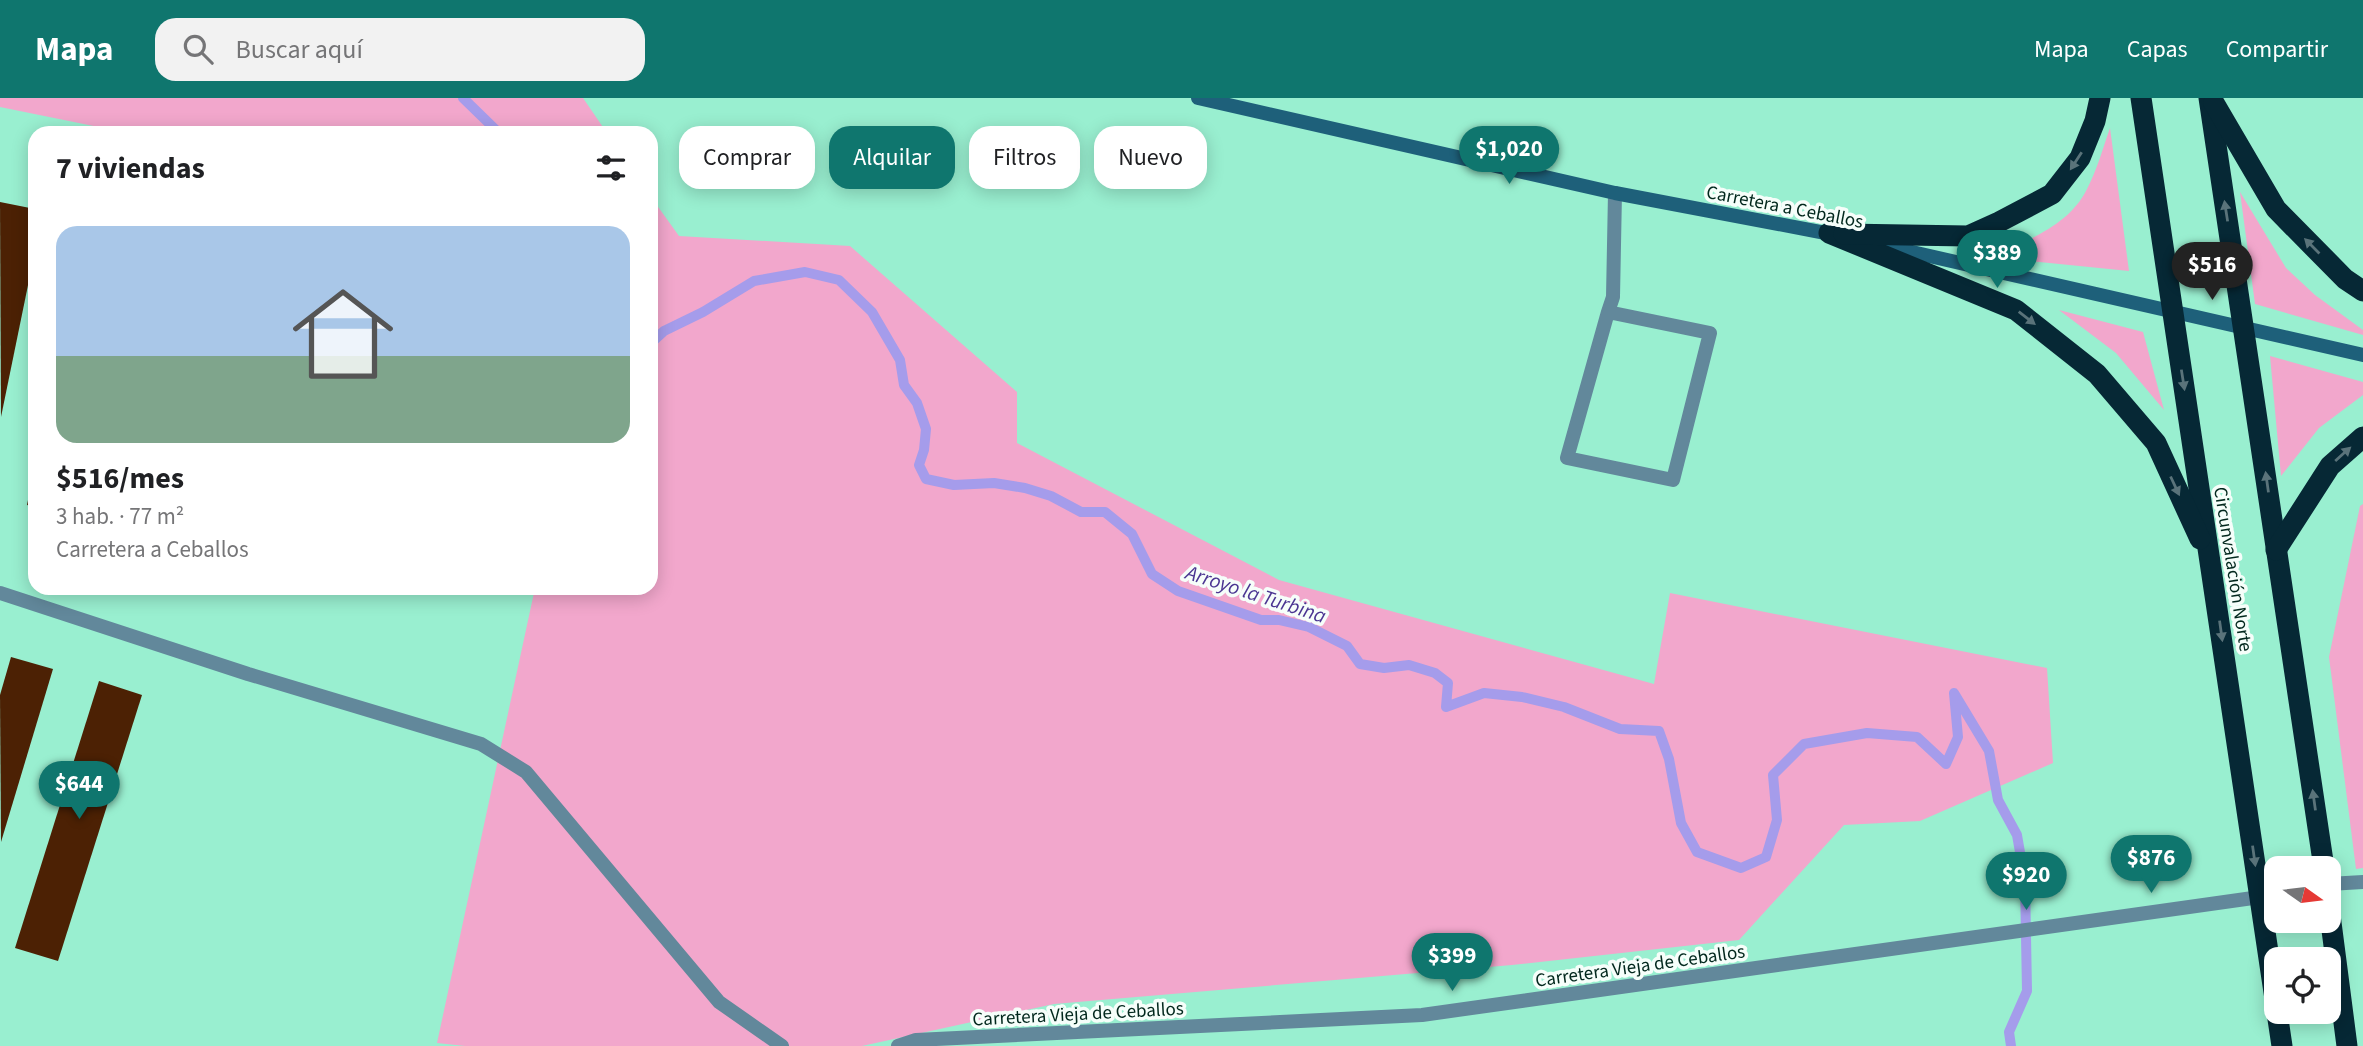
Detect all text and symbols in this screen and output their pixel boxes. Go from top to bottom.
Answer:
search box [155,18,645,81]
text: Mapa [35,26,113,73]
icon: search [179,30,217,68]
text: Buscar aquí [235,31,363,68]
text: Mapa [2034,32,2089,67]
text: Capas [2127,32,2188,67]
text: Compartir [2226,32,2328,67]
chip: Comprar [679,126,815,189]
chip: Alquilar [829,126,955,189]
chip: Filtros [969,126,1080,189]
chip: Nuevo [1094,126,1207,189]
pin: $1,020 [1452,126,1566,186]
text: $1,020 [1475,132,1543,165]
text: 7 viviendas [56,147,205,190]
icon: filters [592,149,630,187]
one-way arrow [2069,151,2082,171]
street label: Carretera a Ceballos [1704,179,1865,236]
one-way arrow [2220,200,2231,222]
pin: $389 [1956,230,2038,290]
text: $389 [1973,236,2021,269]
one-way arrow [2305,238,2321,255]
pin: $516 [2171,242,2253,302]
text: $516 [2188,248,2236,281]
icon: home [280,271,406,397]
one-way arrow [2017,311,2035,326]
one-way arrow [2178,369,2189,391]
one-way arrow [2334,447,2351,463]
text: $516/mes [56,457,184,500]
one-way arrow [2261,471,2272,493]
one-way arrow [2170,476,2181,496]
street label: Circunvalación Norte [2206,485,2259,654]
text: 3 hab. · 77 m² [56,500,184,533]
text: Carretera a Ceballos [56,533,249,566]
water label: Arroyo la Turbina [1180,557,1330,631]
one-way arrow [2216,620,2227,642]
pin: $644 [38,762,120,821]
text: $644 [55,767,103,800]
one-way arrow [2308,789,2319,811]
pin: $876 [2110,836,2192,895]
text: $876 [2127,841,2175,874]
one-way arrow [2249,845,2260,867]
pin: $920 [1985,852,2067,912]
north arrow [2264,856,2342,933]
map controls [2264,856,2341,1024]
text: $920 [2002,858,2050,891]
pin: $399 [1411,934,1493,993]
street label: Carretera Vieja de Ceballos [1534,938,1747,995]
text: $399 [1428,939,1476,972]
button: locate [2264,947,2341,1024]
street label: Carretera Vieja de Ceballos [972,995,1184,1034]

